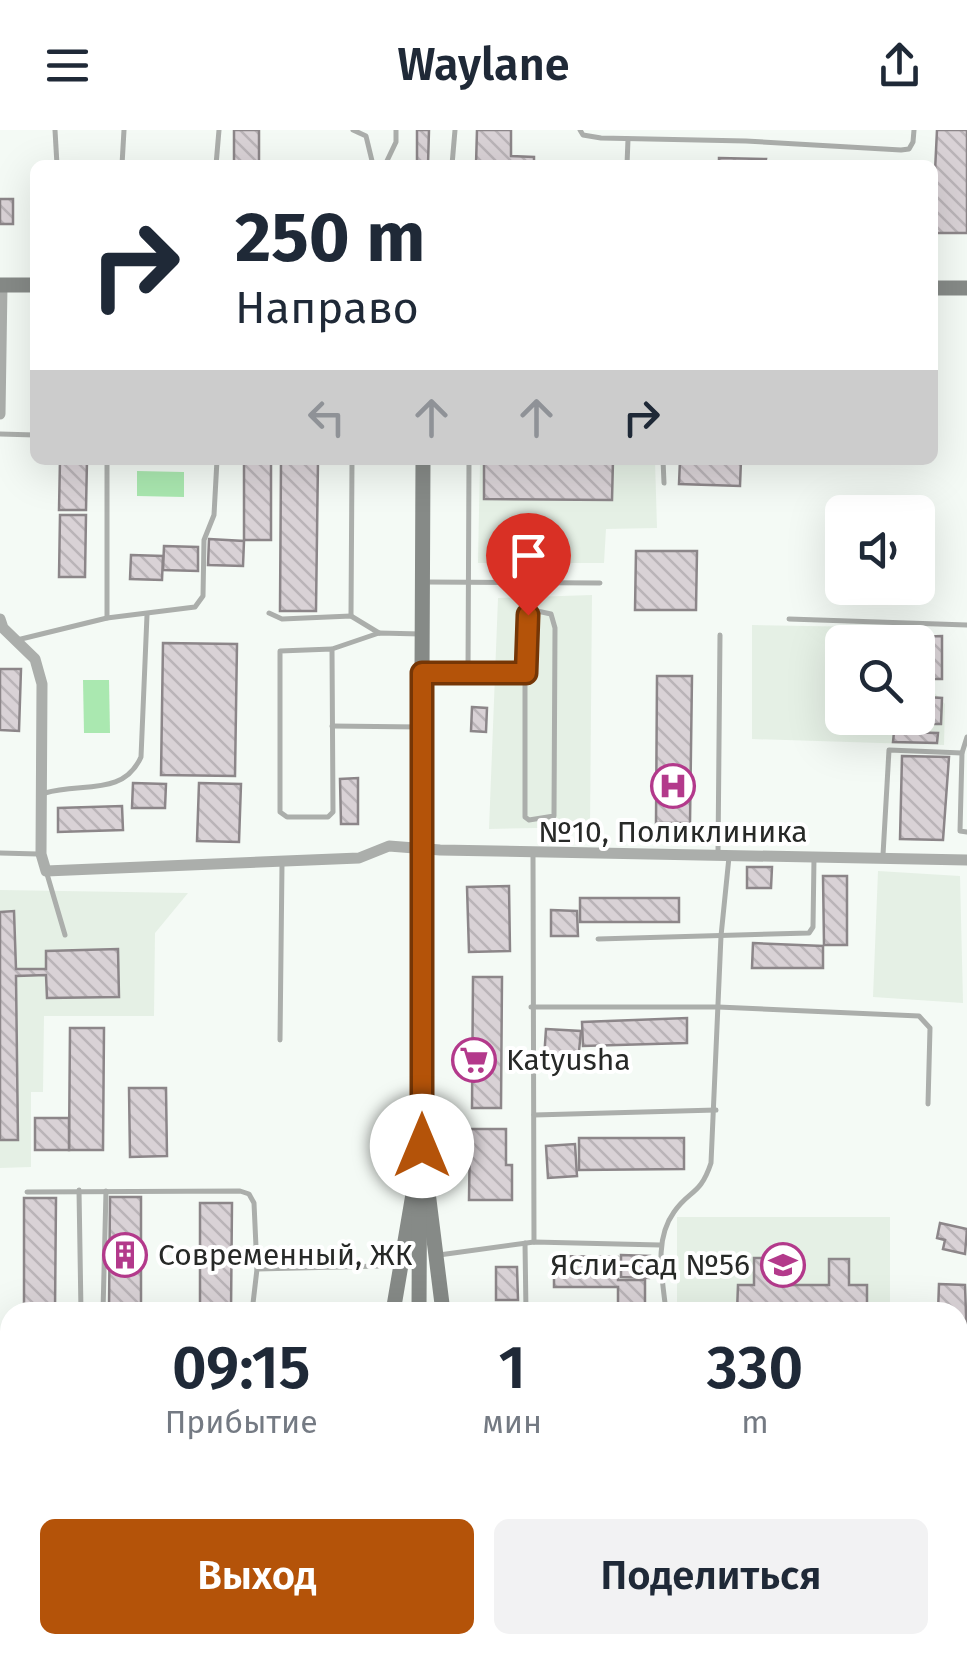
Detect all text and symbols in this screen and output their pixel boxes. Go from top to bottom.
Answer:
icon: menu [40,38,95,93]
text: Waylane [397,38,570,92]
icon: share [872,38,927,93]
text: 250 m [235,196,425,280]
icon: right [70,200,200,330]
text: Направо [235,281,419,335]
icon: left [299,390,354,445]
icon: ahead [404,390,459,445]
icon: ahead [509,390,564,445]
icon: right [614,390,669,445]
map controls [825,495,935,735]
button: sound [825,495,935,605]
pin [486,513,571,616]
icon: arrive [501,528,556,583]
button: search [825,625,935,735]
hospital icon: №10, Поликлиника [650,763,696,809]
place label: №10, Поликлиника [538,814,808,850]
supermarket icon: Katyusha [451,1037,497,1083]
place label: Katyusha [506,1042,631,1078]
position arrow [370,1094,474,1198]
building icon: Современный, ЖК [102,1232,148,1278]
place label: Современный, ЖК [158,1237,413,1273]
school or university icon: Ясли-сад №56 [760,1242,806,1288]
place label: Ясли-сад №56 [550,1247,750,1283]
text: 09:15 [172,1332,310,1404]
text: 1 [498,1332,526,1404]
text: 330 [707,1332,803,1404]
text: Прибытие [165,1403,318,1441]
text: мин [482,1403,542,1441]
text: m [741,1403,769,1441]
button: Выход [40,1519,474,1634]
button: Поделиться [494,1519,928,1634]

